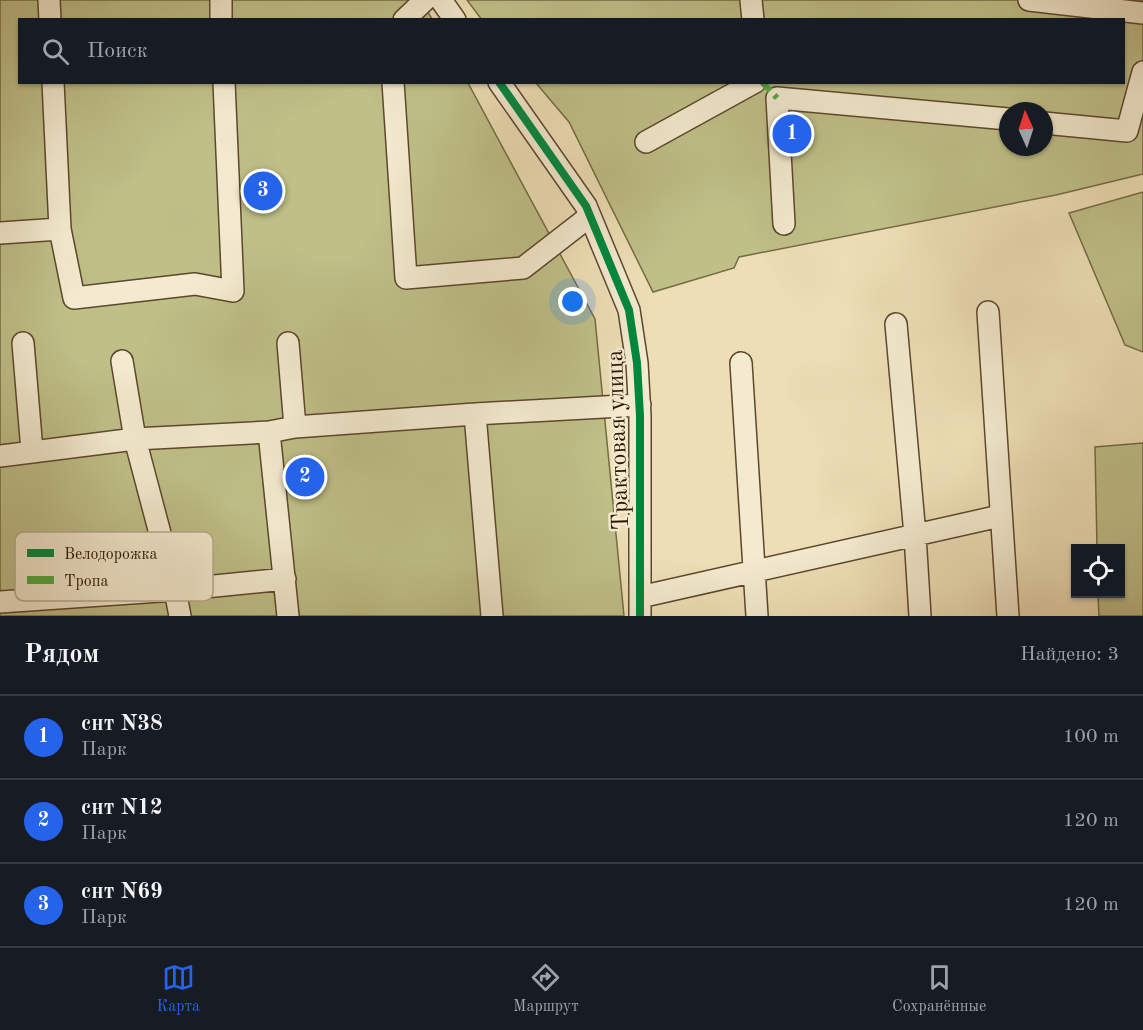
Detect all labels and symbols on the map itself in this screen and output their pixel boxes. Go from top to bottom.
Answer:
north arrow [999,102,1053,156]
pin: 1 [772,112,812,156]
pin: 3 [244,168,282,213]
your location [558,287,587,316]
street label: Трактовая улица [604,349,634,531]
pin: 2 [286,454,324,500]
legend [15,532,213,601]
text: Велодорожка [64,547,157,563]
text: Тропа [64,574,108,590]

